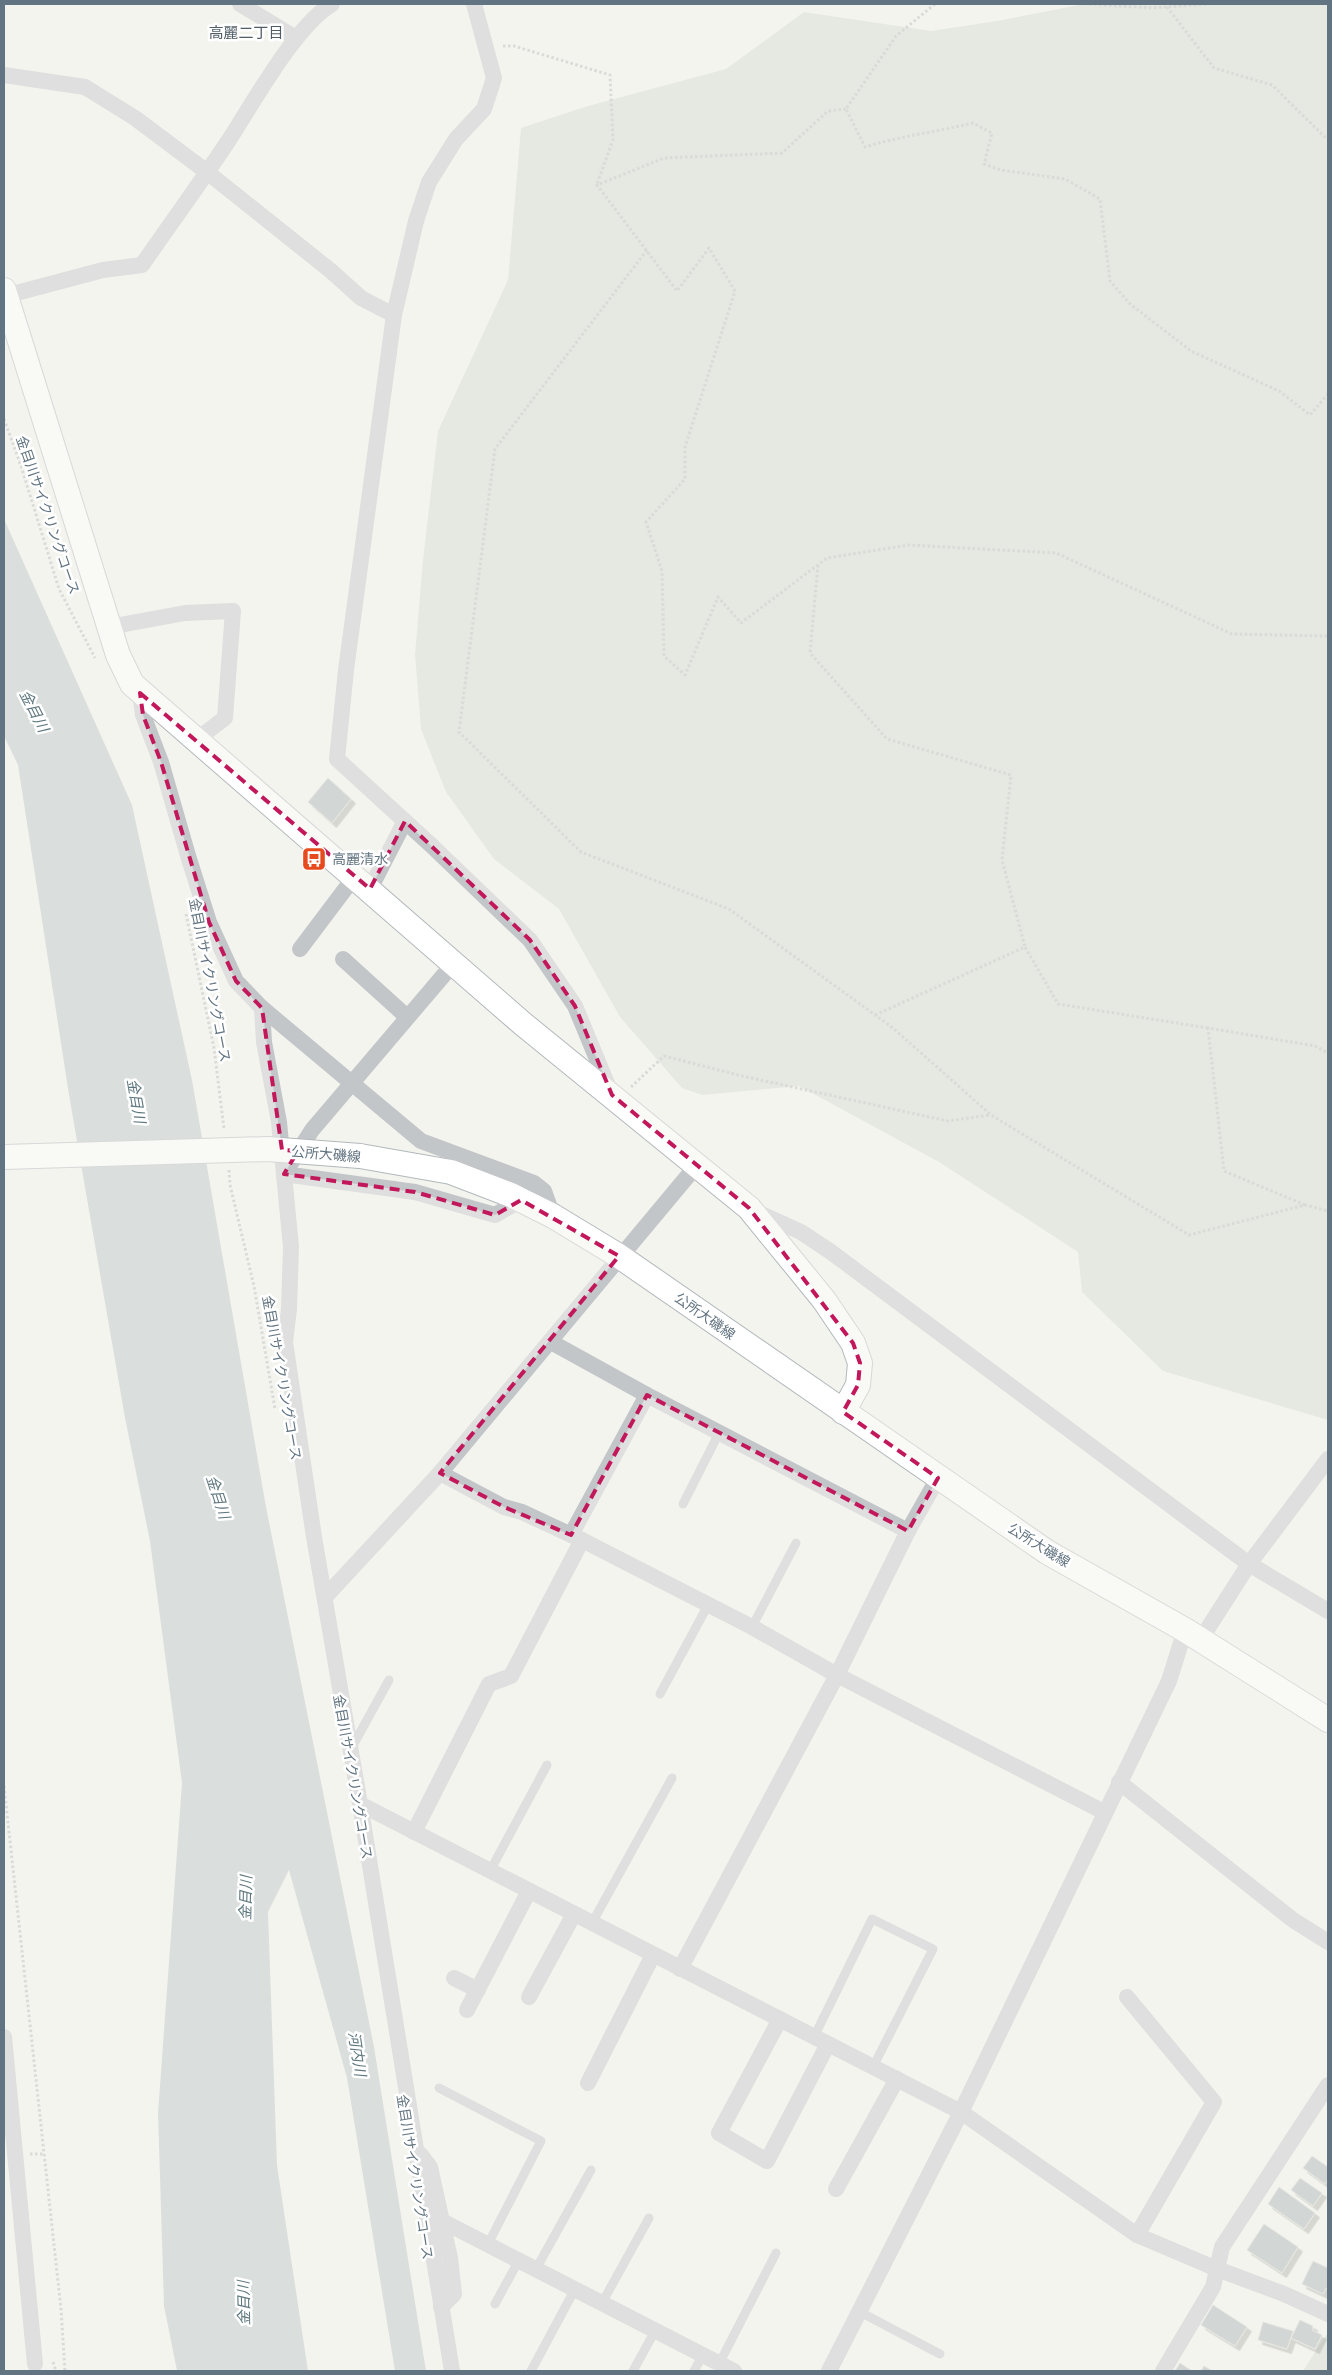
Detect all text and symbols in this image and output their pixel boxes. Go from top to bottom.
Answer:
district label: 高麗二丁目 [208,23,284,43]
street label: 金目川サイクリングコース [12,433,84,597]
water label: 金目川 [15,686,54,737]
bus stop icon: 高麗清水 [301,846,327,872]
place label: 高麗清水 [332,850,388,868]
street label: 金目川サイクリングコース [185,896,235,1064]
water label: 金目川 [122,1077,150,1127]
street label: 公所大磯線 [290,1142,362,1166]
street label: 公所大磯線 [671,1289,739,1343]
street label: 金目川サイクリングコース [259,1294,305,1462]
water label: 金目川 [202,1473,235,1523]
street label: 公所大磯線 [1005,1519,1073,1571]
street label: 金目川サイクリングコース [330,1693,376,1861]
water label: 金目川 [236,1873,256,1921]
water label: 河内川 [344,2030,371,2080]
street label: 金目川サイクリングコース [393,2093,437,2261]
water label: 金目川 [234,2278,254,2326]

